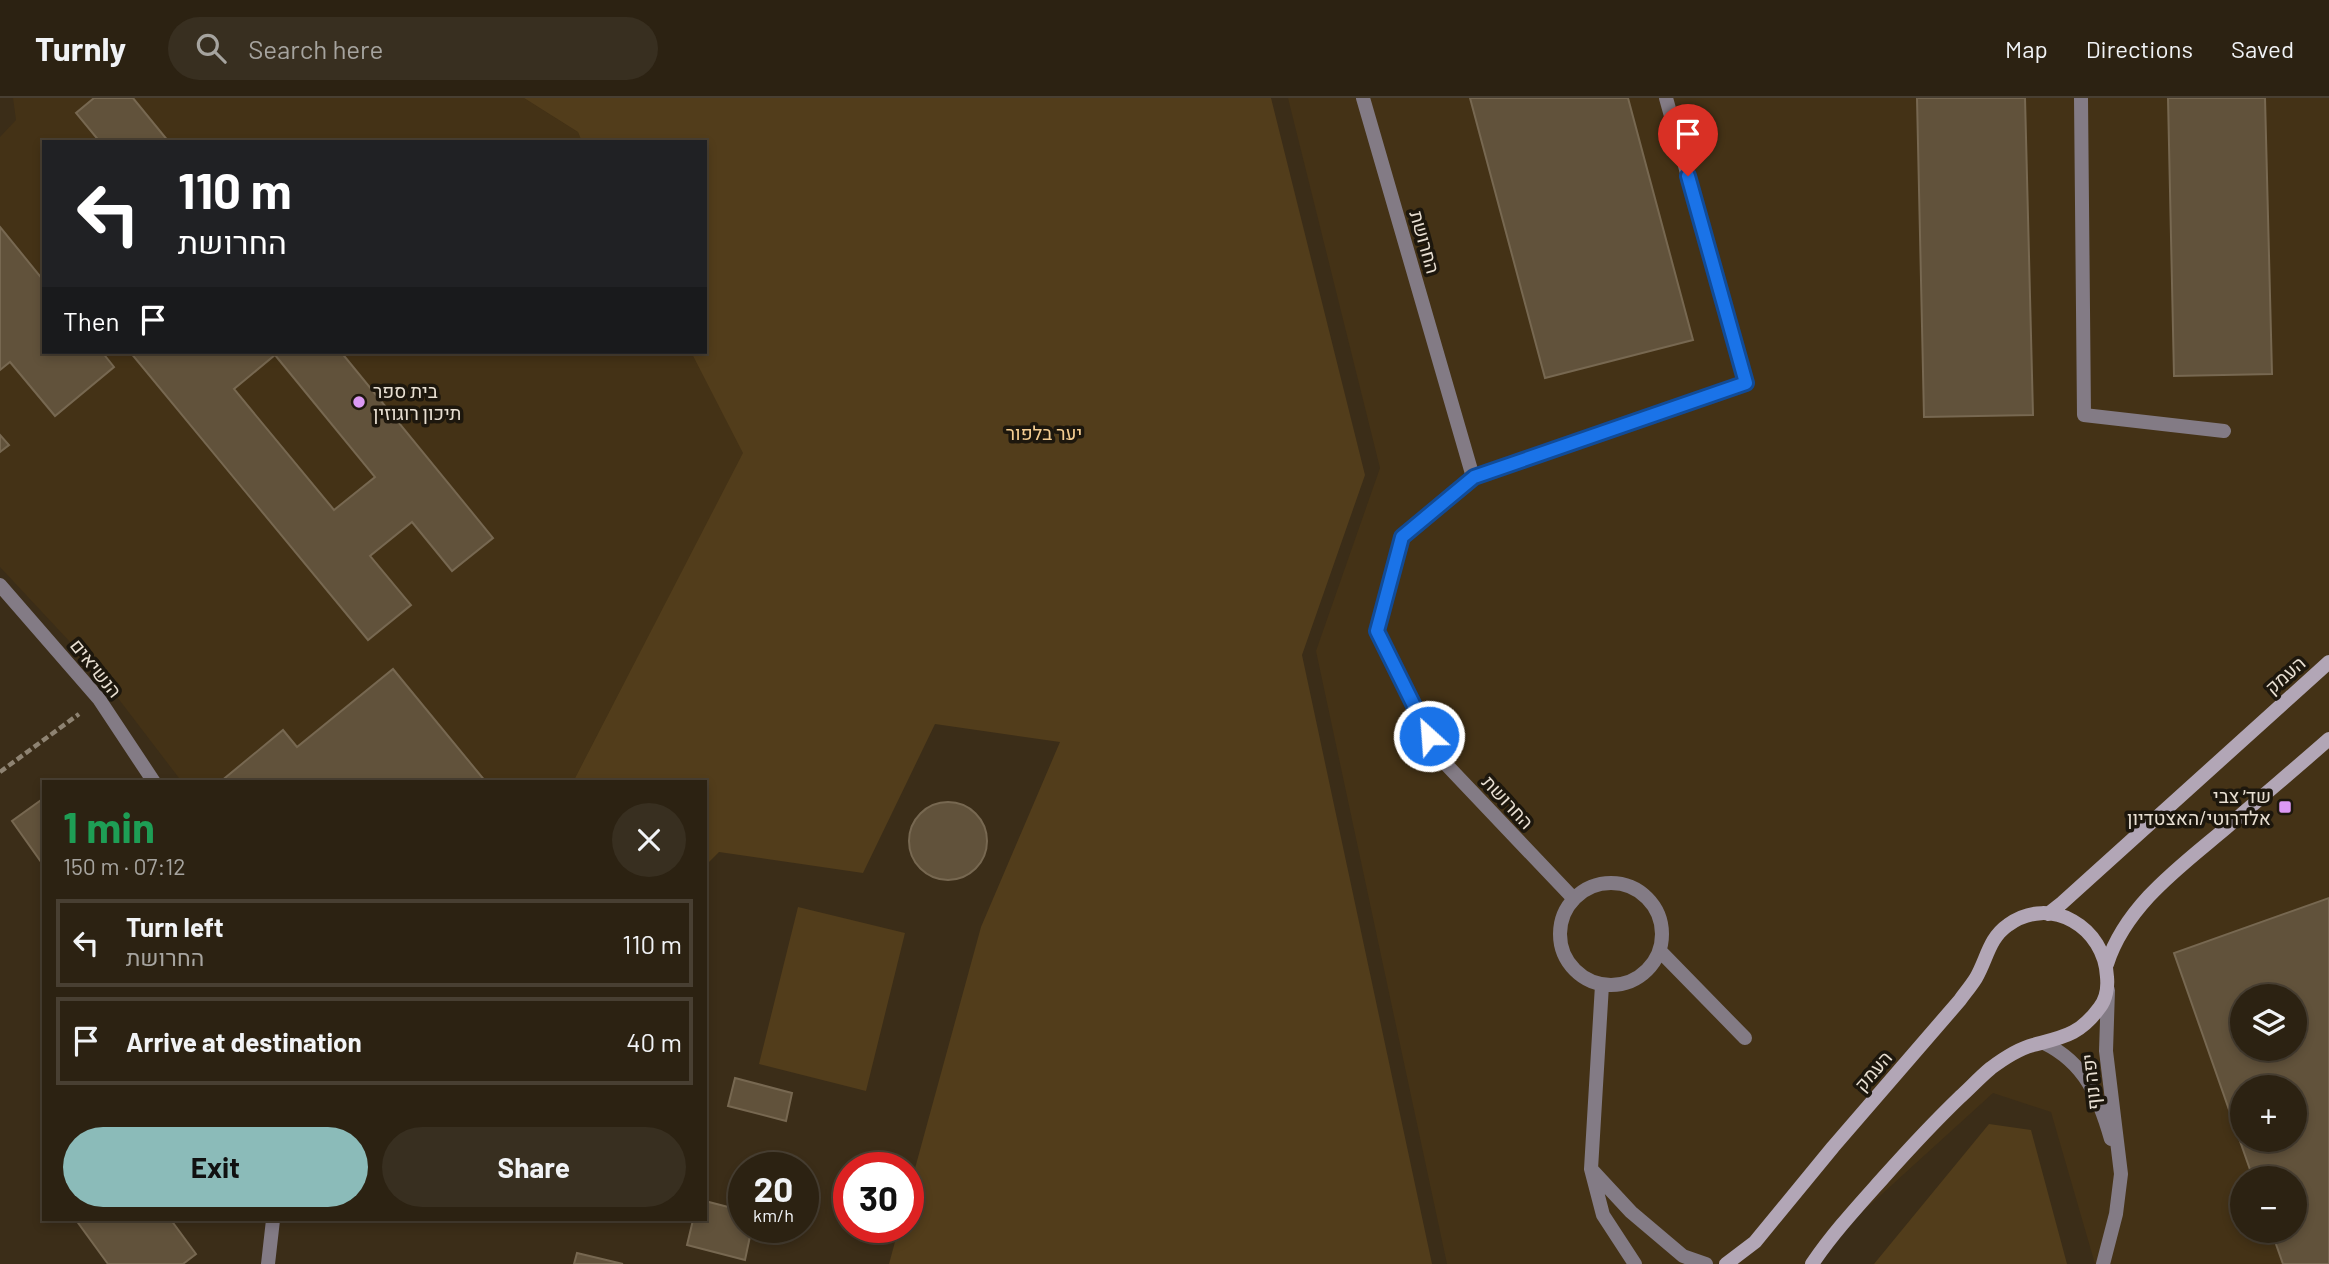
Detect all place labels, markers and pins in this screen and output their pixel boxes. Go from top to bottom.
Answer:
pin [1658,104,1718,176]
place label: בית ספר תיכון רוגוזין [373,379,461,424]
marker: בית ספר תיכון רוגוזין [351,394,367,410]
place label: שד׳ צבי אלדרוטי/האצטדיון [2127,784,2271,829]
marker: שד׳ צבי אלדרוטי/האצטדיון [2277,799,2293,815]

